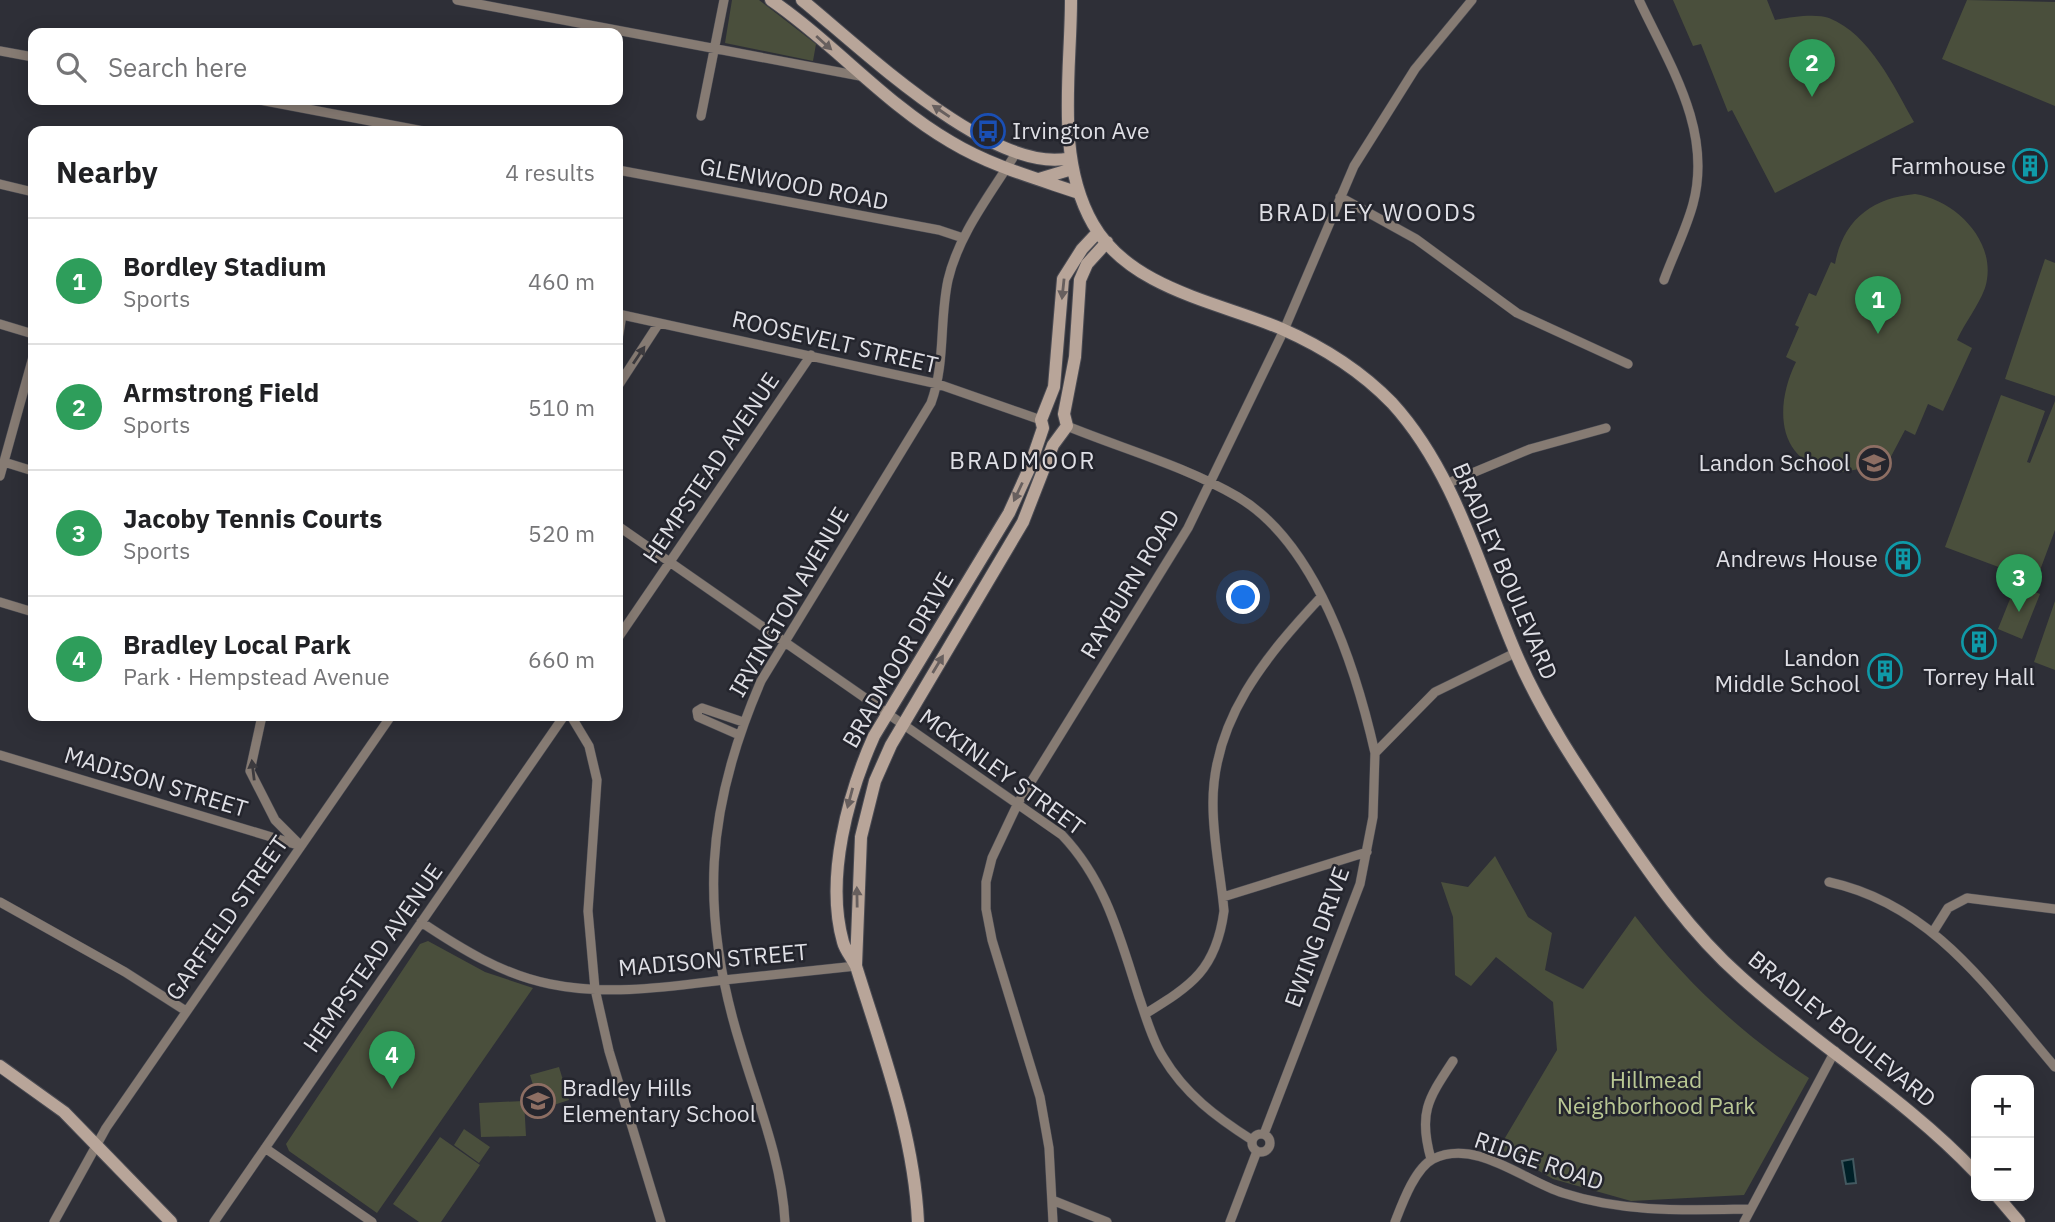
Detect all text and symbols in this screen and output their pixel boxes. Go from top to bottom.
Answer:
search box [28,28,623,105]
one-way arrow [815,35,833,51]
pin: 2 [1789,39,1835,97]
icon: search [52,48,90,86]
text: Search here [108,50,247,84]
one-way arrow [932,104,950,118]
bus stop icon: Irvington Ave [969,112,1007,150]
place label: Irvington Ave [1012,115,1150,145]
building icon: Farmhouse [2011,147,2049,185]
street label: GLENWOOD ROAD [697,150,891,216]
place label: Farmhouse [1890,150,2006,180]
text: Nearby [56,152,158,191]
text: 4 results [505,157,595,187]
district label: BRADLEY WOODS [1258,196,1478,228]
text: Bordley Stadium [123,249,326,283]
text: 1 [72,266,86,296]
text: 460 m [528,266,595,296]
pin: 1 [1855,276,1901,334]
one-way arrow [1057,278,1068,300]
text: Sports [123,283,190,313]
street label: ROOSEVELT STREET [729,303,941,379]
one-way arrow [632,346,646,364]
street label: HEMPSTEAD AVENUE [635,366,785,569]
text: Armstrong Field [123,375,319,409]
text: 2 [72,392,86,422]
text: 510 m [528,392,595,422]
text: Sports [123,409,190,439]
district label: BRADMOOR [949,444,1097,476]
school or university icon: Landon School [1855,444,1893,482]
place label: Landon School [1698,447,1850,477]
street label: BRADLEY BOULEVARD [1447,458,1565,684]
one-way arrow [1013,482,1024,502]
text: Jacoby Tennis Courts [123,501,382,535]
street label: IRVINGTON AVENUE [721,501,855,702]
street label: RAYBURN ROAD [1073,503,1186,664]
text: 3 [72,518,86,548]
text: 520 m [528,518,595,548]
text: Sports [123,535,190,565]
building icon: Andrews House [1884,540,1922,578]
place label: Andrews House [1716,543,1878,573]
pin: 3 [1996,554,2042,612]
street label: BRADMOOR DRIVE [835,566,960,753]
your location [1226,580,1260,614]
building icon: Torrey Hall [1960,623,1998,661]
text: Bradley Local Park [123,627,351,661]
place label: Landon Middle School [1715,642,1860,698]
text: 4 [72,644,86,674]
text: 660 m [528,644,595,674]
building icon: Landon Middle School [1866,652,1904,690]
one-way arrow [932,654,945,673]
text: Park · Hempstead Avenue [123,661,390,691]
place label: Torrey Hall [1923,661,2035,691]
street label: MCKINLEY STREET [914,701,1091,841]
street label: MADISON STREET [61,739,252,823]
one-way arrow [248,759,259,781]
one-way arrow [844,787,855,809]
street label: GARFIELD STREET [158,829,294,1006]
street label: HEMPSTEAD AVENUE [296,857,449,1058]
street label: EWING DRIVE [1277,862,1355,1011]
one-way arrow [852,886,863,908]
street label: MADISON STREET [617,936,809,982]
street label: BRADLEY BOULEVARD [1743,943,1943,1113]
pin: 4 [369,1031,415,1089]
park label: Hillmead Neighborhood Park [1557,1064,1755,1120]
place label: Bradley Hills Elementary School [562,1072,756,1128]
map controls [1971,1075,2034,1201]
button: + [1971,1075,2034,1138]
school or university icon: Bradley Hills Elementary School [519,1082,557,1120]
street label: RIDGE ROAD [1471,1124,1608,1196]
button: − [1971,1138,2034,1201]

